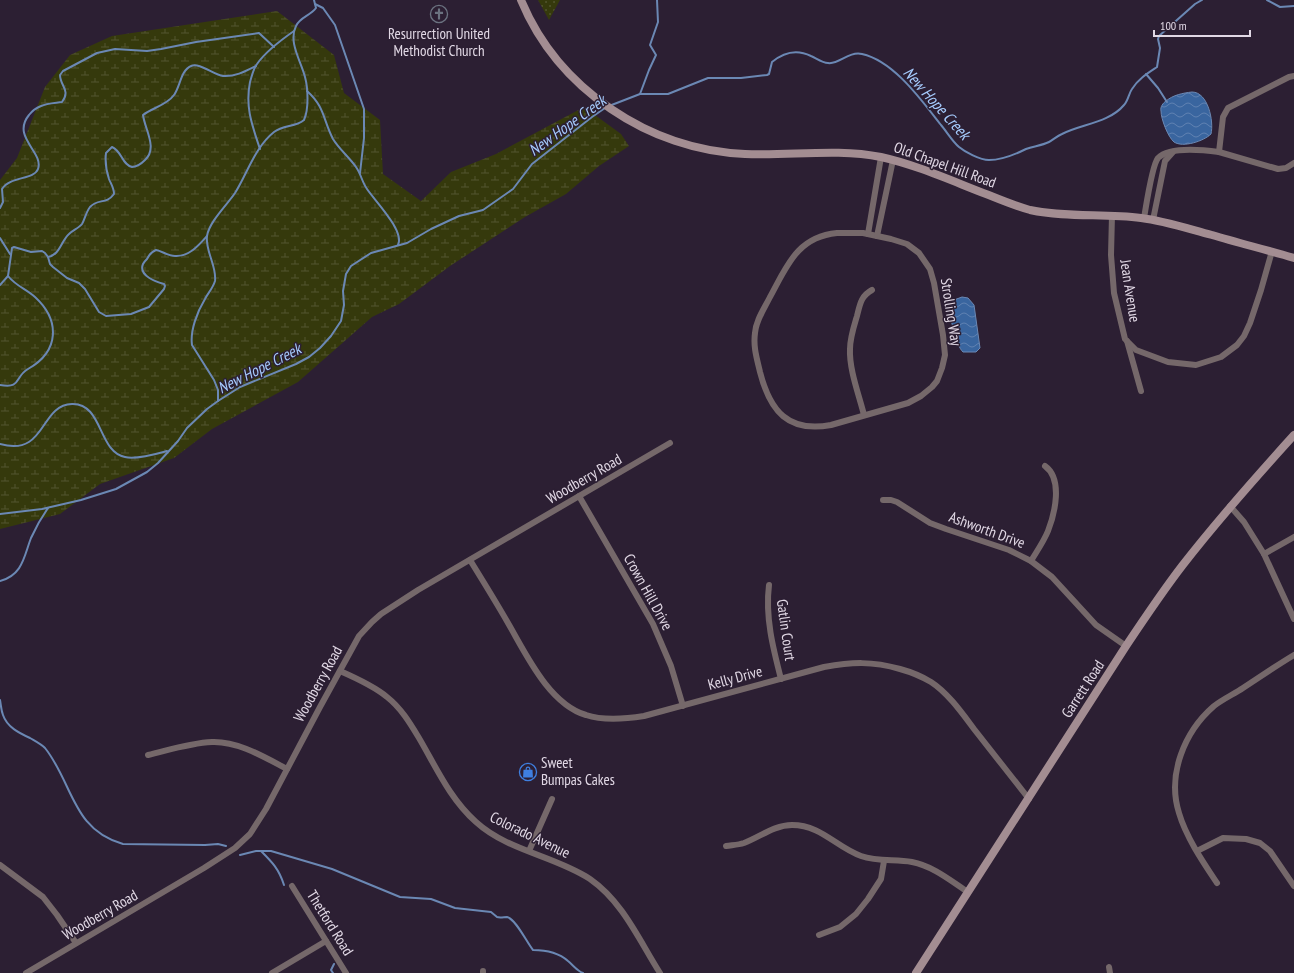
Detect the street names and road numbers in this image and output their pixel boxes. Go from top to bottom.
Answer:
street label: Old Chapel Hill Road [891,137,999,192]
street label: Jean Avenue [1116,257,1145,324]
street label: Strolling Way [937,277,966,348]
street label: Woodberry Road [543,449,625,508]
street label: Ashworth Drive [947,507,1028,552]
street label: Crown Hill Drive [620,550,677,633]
street label: Gatlin Court [773,598,800,662]
street label: Woodberry Road [289,642,346,725]
street label: Garrett Road [1057,656,1108,721]
street label: Kelly Drive [706,661,764,694]
street label: Colorado Avenue [487,807,573,862]
street label: Woodberry Road [59,885,141,944]
street label: Thetford Road [303,887,358,959]

